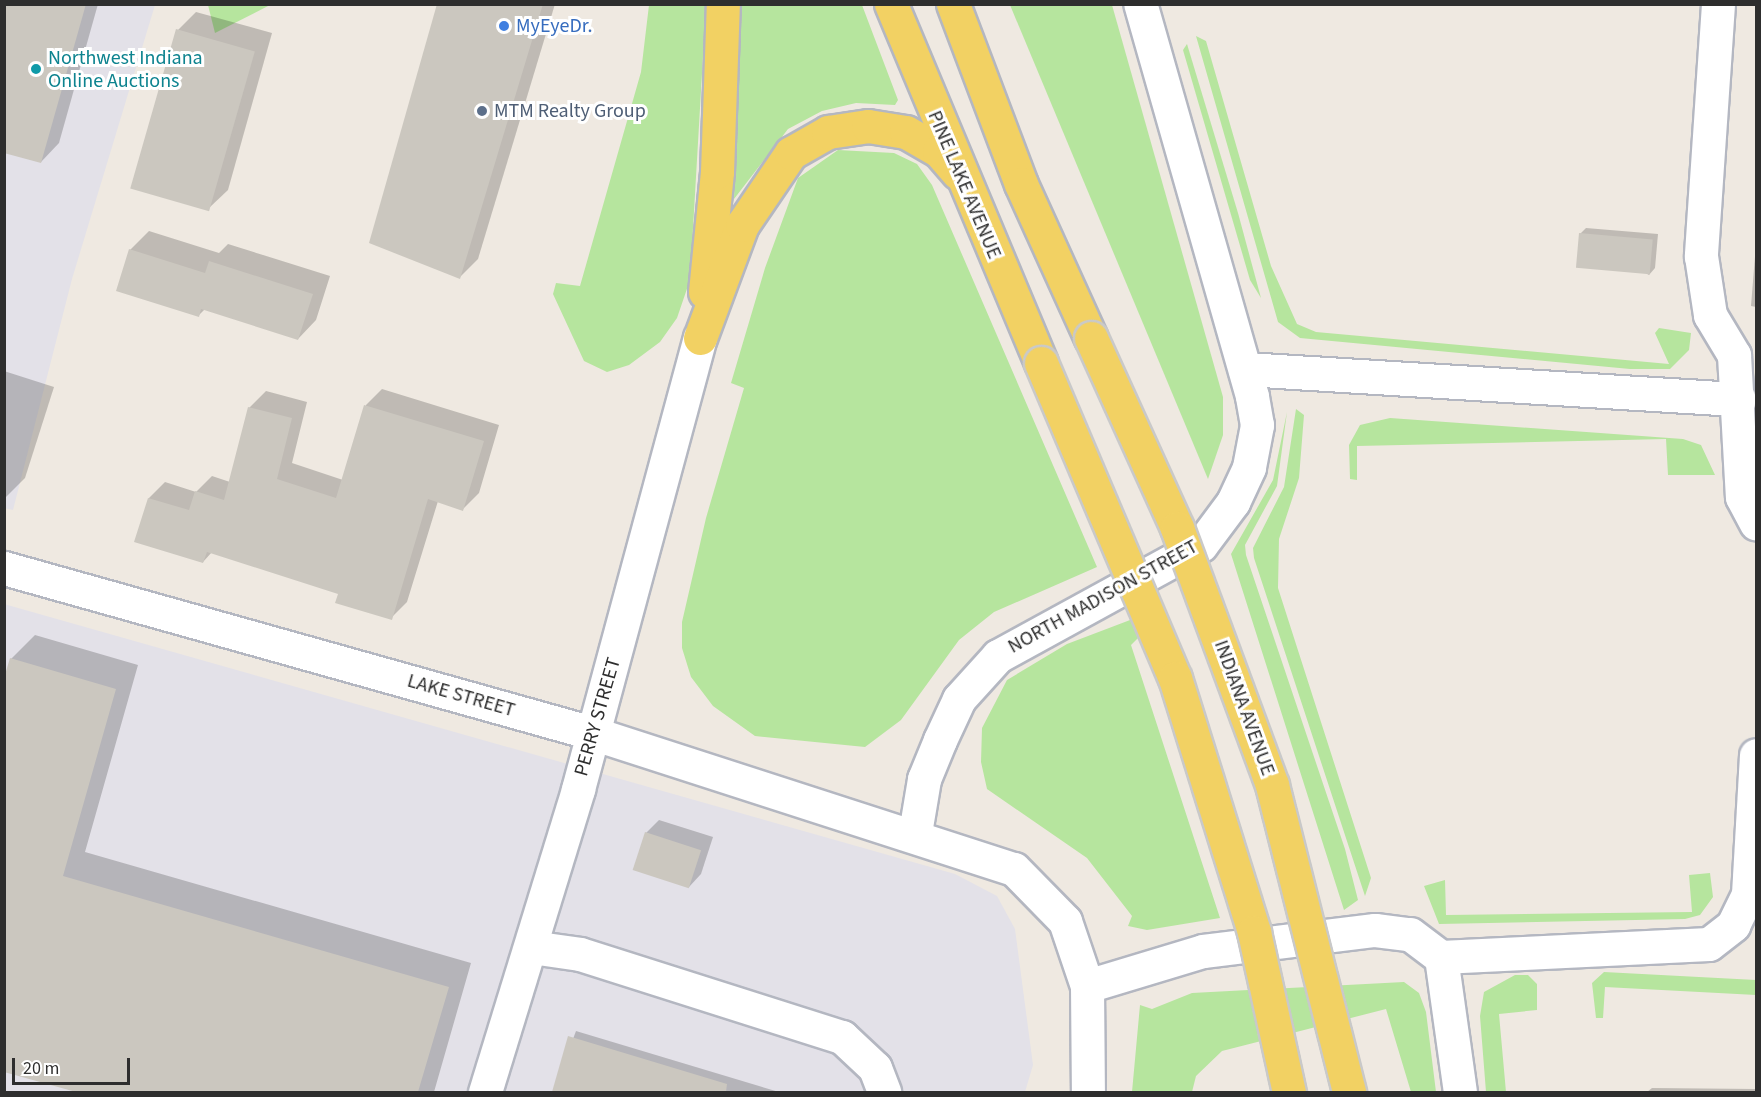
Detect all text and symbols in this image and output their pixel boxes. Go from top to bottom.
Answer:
place label: MyEyeDr. [516,14,592,38]
marker: MyEyeDr. [497,19,511,33]
place label: Northwest Indiana Online Auctions [48,46,203,93]
marker: Northwest Indiana Online Auctions [29,62,43,76]
place label: MTM Realty Group [494,99,646,123]
marker: MTM Realty Group [475,104,489,118]
street label: PINE LAKE AVENUE [922,107,1006,263]
street label: NORTH MADISON STREET [1004,535,1202,659]
street label: INDIANA AVENUE [1208,637,1280,779]
street label: PERRY STREET [570,655,626,779]
street label: LAKE STREET [404,669,518,723]
scale bar [15,1046,134,1084]
text: 20 m [23,1056,59,1081]

